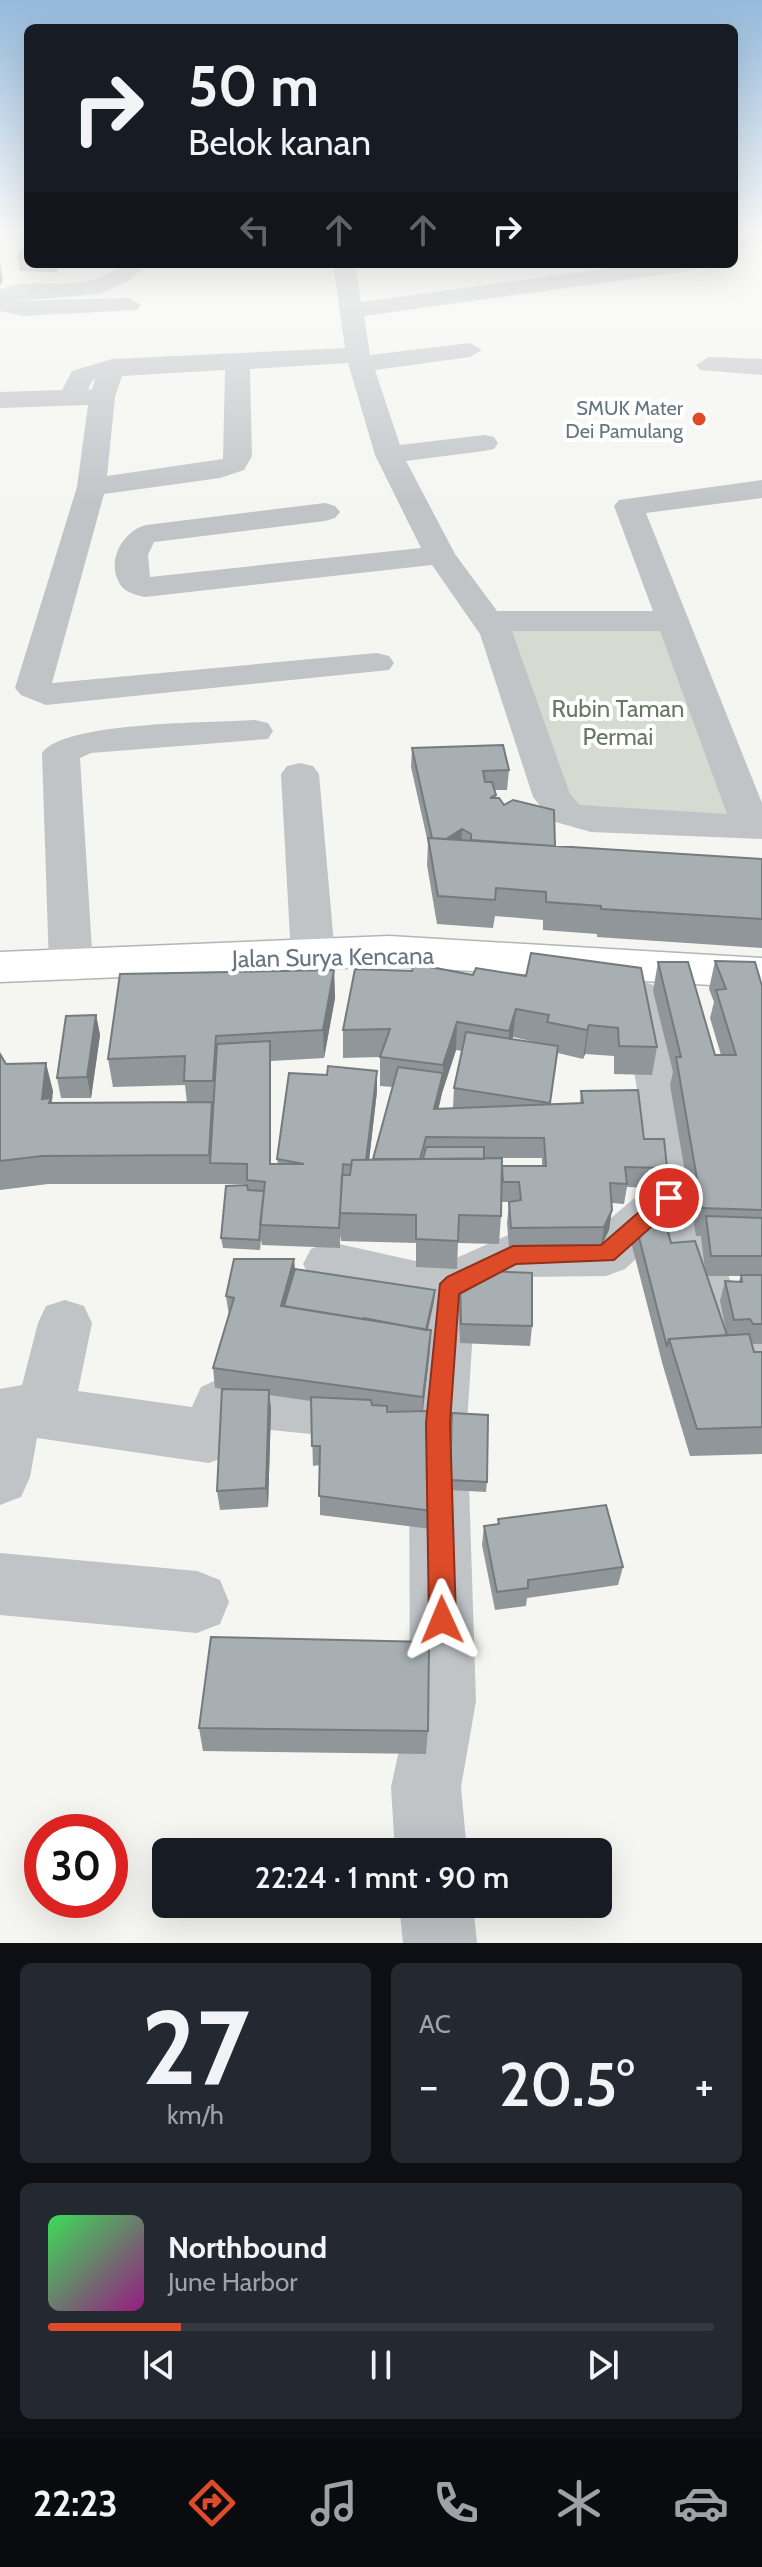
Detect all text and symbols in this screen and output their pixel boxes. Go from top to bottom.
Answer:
text: 50 m [188,52,319,120]
icon: right [56,56,160,160]
text: Belok kanan [188,120,371,164]
icon: left [233,208,277,252]
icon: ahead [317,208,361,252]
icon: ahead [401,208,445,252]
icon: right [485,208,529,252]
place label: SMUK Mater Dei Pamulang [565,396,684,443]
marker: SMUK Mater Dei Pamulang [690,410,708,428]
park label: Rubin Taman Permai [552,694,684,751]
street label: Jalan Surya Kencana [231,941,435,973]
pin [635,1164,703,1232]
icon: arrive [647,1176,691,1220]
position arrow [400,1578,484,1662]
speed limit sign: 30 [24,1814,128,1918]
text: 22:24 · 1 mnt · 90 m [255,1859,509,1896]
text: 27 [141,1984,250,2110]
text: AC [419,2008,451,2040]
text: 20.5° [499,2048,634,2121]
text: − [419,2059,438,2112]
text: + [695,2059,714,2112]
text: km/h [167,2099,224,2131]
text: Northbound [168,2229,327,2266]
text: June Harbor [168,2266,297,2298]
icon: previous [137,2343,181,2387]
icon: pause [359,2343,403,2387]
icon: next [581,2343,625,2387]
icon: directions [184,2475,240,2531]
icon: music [306,2475,362,2531]
icon: phone [428,2475,484,2531]
icon: climate [551,2475,607,2531]
icon: car [673,2475,729,2531]
text: 22:23 [33,2481,118,2525]

